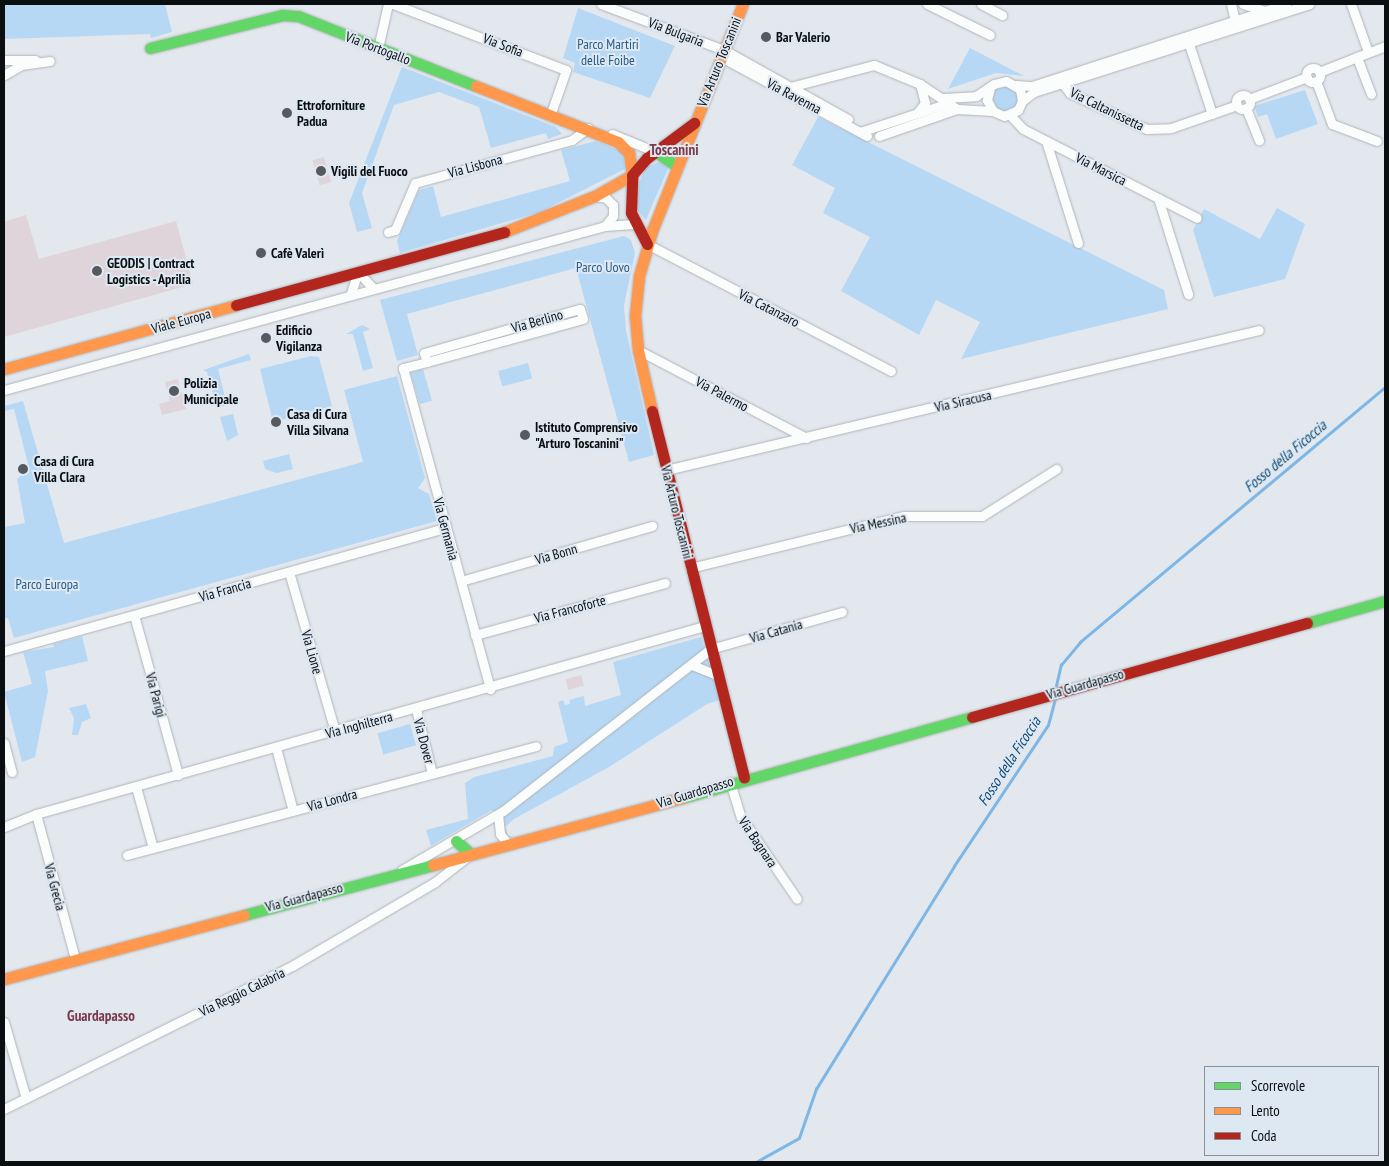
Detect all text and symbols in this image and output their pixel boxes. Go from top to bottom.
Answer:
street label: Via Bulgaria [646,14,706,50]
street label: Via Arturo Toscanini [693,14,745,110]
street label: Via Portogallo [343,28,413,68]
place label: Bar Valerio [776,29,831,45]
street label: Via Sofia [480,30,526,60]
marker: Bar Valerio [760,31,772,43]
park label: Parco Martiri delle Foibe [577,36,639,68]
street label: Via Ravenna [764,75,824,117]
street label: Via Caltanissetta [1067,84,1147,134]
place label: Ettroforniture Padua [297,97,365,130]
marker: Ettroforniture Padua [281,107,293,119]
district label: Toscanini [649,141,699,159]
street label: Via Marsica [1073,149,1129,189]
street label: Via Lisbona [446,151,504,181]
place label: Vigili del Fuoco [331,163,408,179]
marker: Vigili del Fuoco [315,165,327,177]
place label: Cafè Valerì [271,245,324,261]
marker: Cafè Valerì [255,247,267,259]
place label: GEODIS | Contract Logistics - Aprilia [107,255,195,288]
park label: Parco Uovo [576,259,630,275]
marker: GEODIS | Contract Logistics - Aprilia [91,265,103,277]
street label: Via Catanzaro [736,286,802,330]
street label: Viale Europa [149,305,213,337]
street label: Via Berlino [509,306,565,336]
place label: Edificio Vigilanza [276,322,322,354]
marker: Edificio Vigilanza [260,332,272,344]
street label: Via Palermo [693,373,751,415]
place label: Polizia Municipale [184,375,238,408]
marker: Polizia Municipale [168,385,180,397]
street label: Via Siracusa [933,386,993,416]
place label: Casa di Cura Villa Silvana [287,406,349,438]
marker: Casa di Cura Villa Silvana [269,415,283,429]
water label: Fosso della Ficoccia [1240,416,1330,496]
place label: Istituto Comprensivo "Arturo Toscanini" [535,419,638,452]
marker: Istituto Comprensivo "Arturo Toscanini" [519,429,531,441]
place label: Casa di Cura Villa Clara [34,453,94,486]
marker: Casa di Cura Villa Clara [16,462,30,476]
street label: Via Arturo Toscanini [657,463,697,561]
street label: Via Germania [430,496,462,562]
street label: Via Messina [848,509,908,537]
street label: Via Bonn [533,540,579,568]
street label: Via Francia [197,575,253,605]
park label: Parco Europa [16,576,78,592]
street label: Via Francoforte [532,591,608,627]
street label: Via Catania [748,615,804,647]
street label: Via Lione [298,628,326,676]
street label: Via Guardapasso [1045,665,1125,703]
street label: Via Parigi [142,671,170,719]
street label: Via Inghilterra [324,708,394,742]
water label: Fosso della Ficoccia [974,713,1044,809]
street label: Via Dover [410,716,438,766]
street label: Via Guardapasso [655,772,735,812]
street label: Via Londra [305,785,359,815]
street label: Via Bagnara [735,813,781,871]
street label: Via Grecia [41,862,69,912]
street label: Via Guardapasso [264,879,344,915]
street label: Via Reggio Calabria [196,964,288,1020]
district label: Guardapasso [67,1007,135,1025]
legend [1204,1066,1379,1156]
text: Scorrevole [1251,1076,1305,1095]
text: Lento [1251,1101,1280,1120]
text: Coda [1251,1126,1276,1145]

